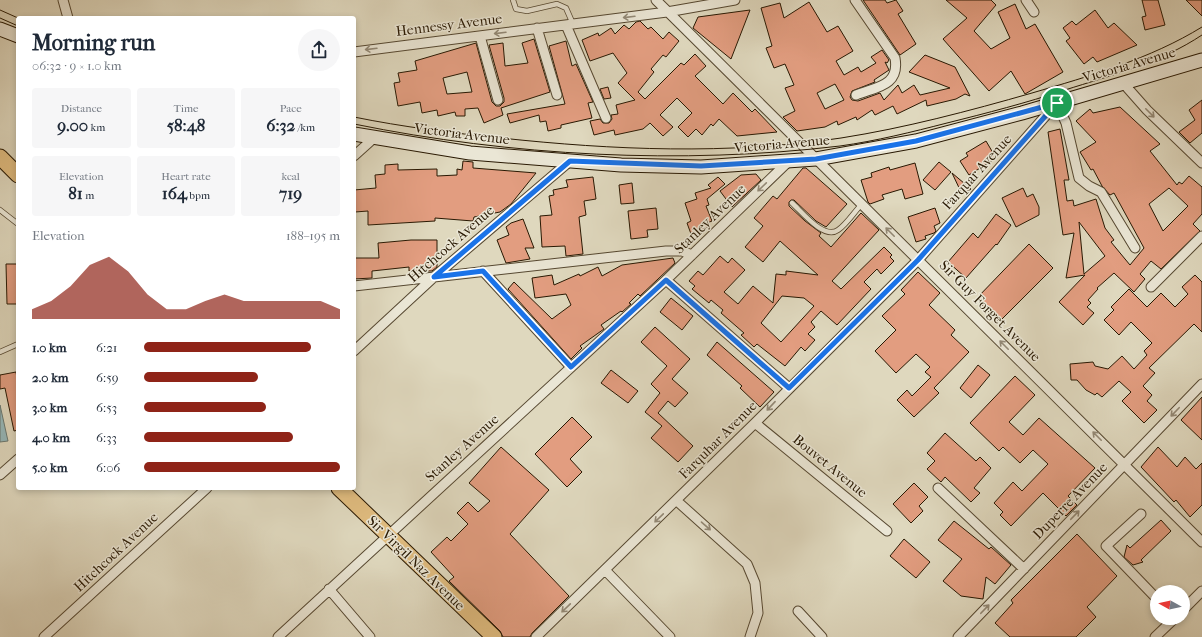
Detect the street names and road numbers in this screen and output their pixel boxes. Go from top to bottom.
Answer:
street label: Hennessy Avenue [395,10,503,40]
street label: Victoria Avenue [1080,44,1178,87]
street label: Victoria Avenue [412,120,511,148]
street label: Victoria Avenue [732,131,831,157]
street label: Farquar Avenue [939,131,1015,213]
street label: Stanley Avenue [671,181,749,257]
street label: Hitchcock Avenue [404,202,498,286]
street label: Sir Guy Forget Avenue [936,257,1044,365]
street label: Farquhar Avenue [675,397,761,483]
street label: Stanley Avenue [422,411,502,485]
street label: Bouvet Avenue [789,431,871,501]
street label: Duperre Avenue [1029,459,1111,543]
street label: Hitchcock Avenue [70,509,162,595]
street label: Sir Virgil Naz Avenue [364,512,468,614]

